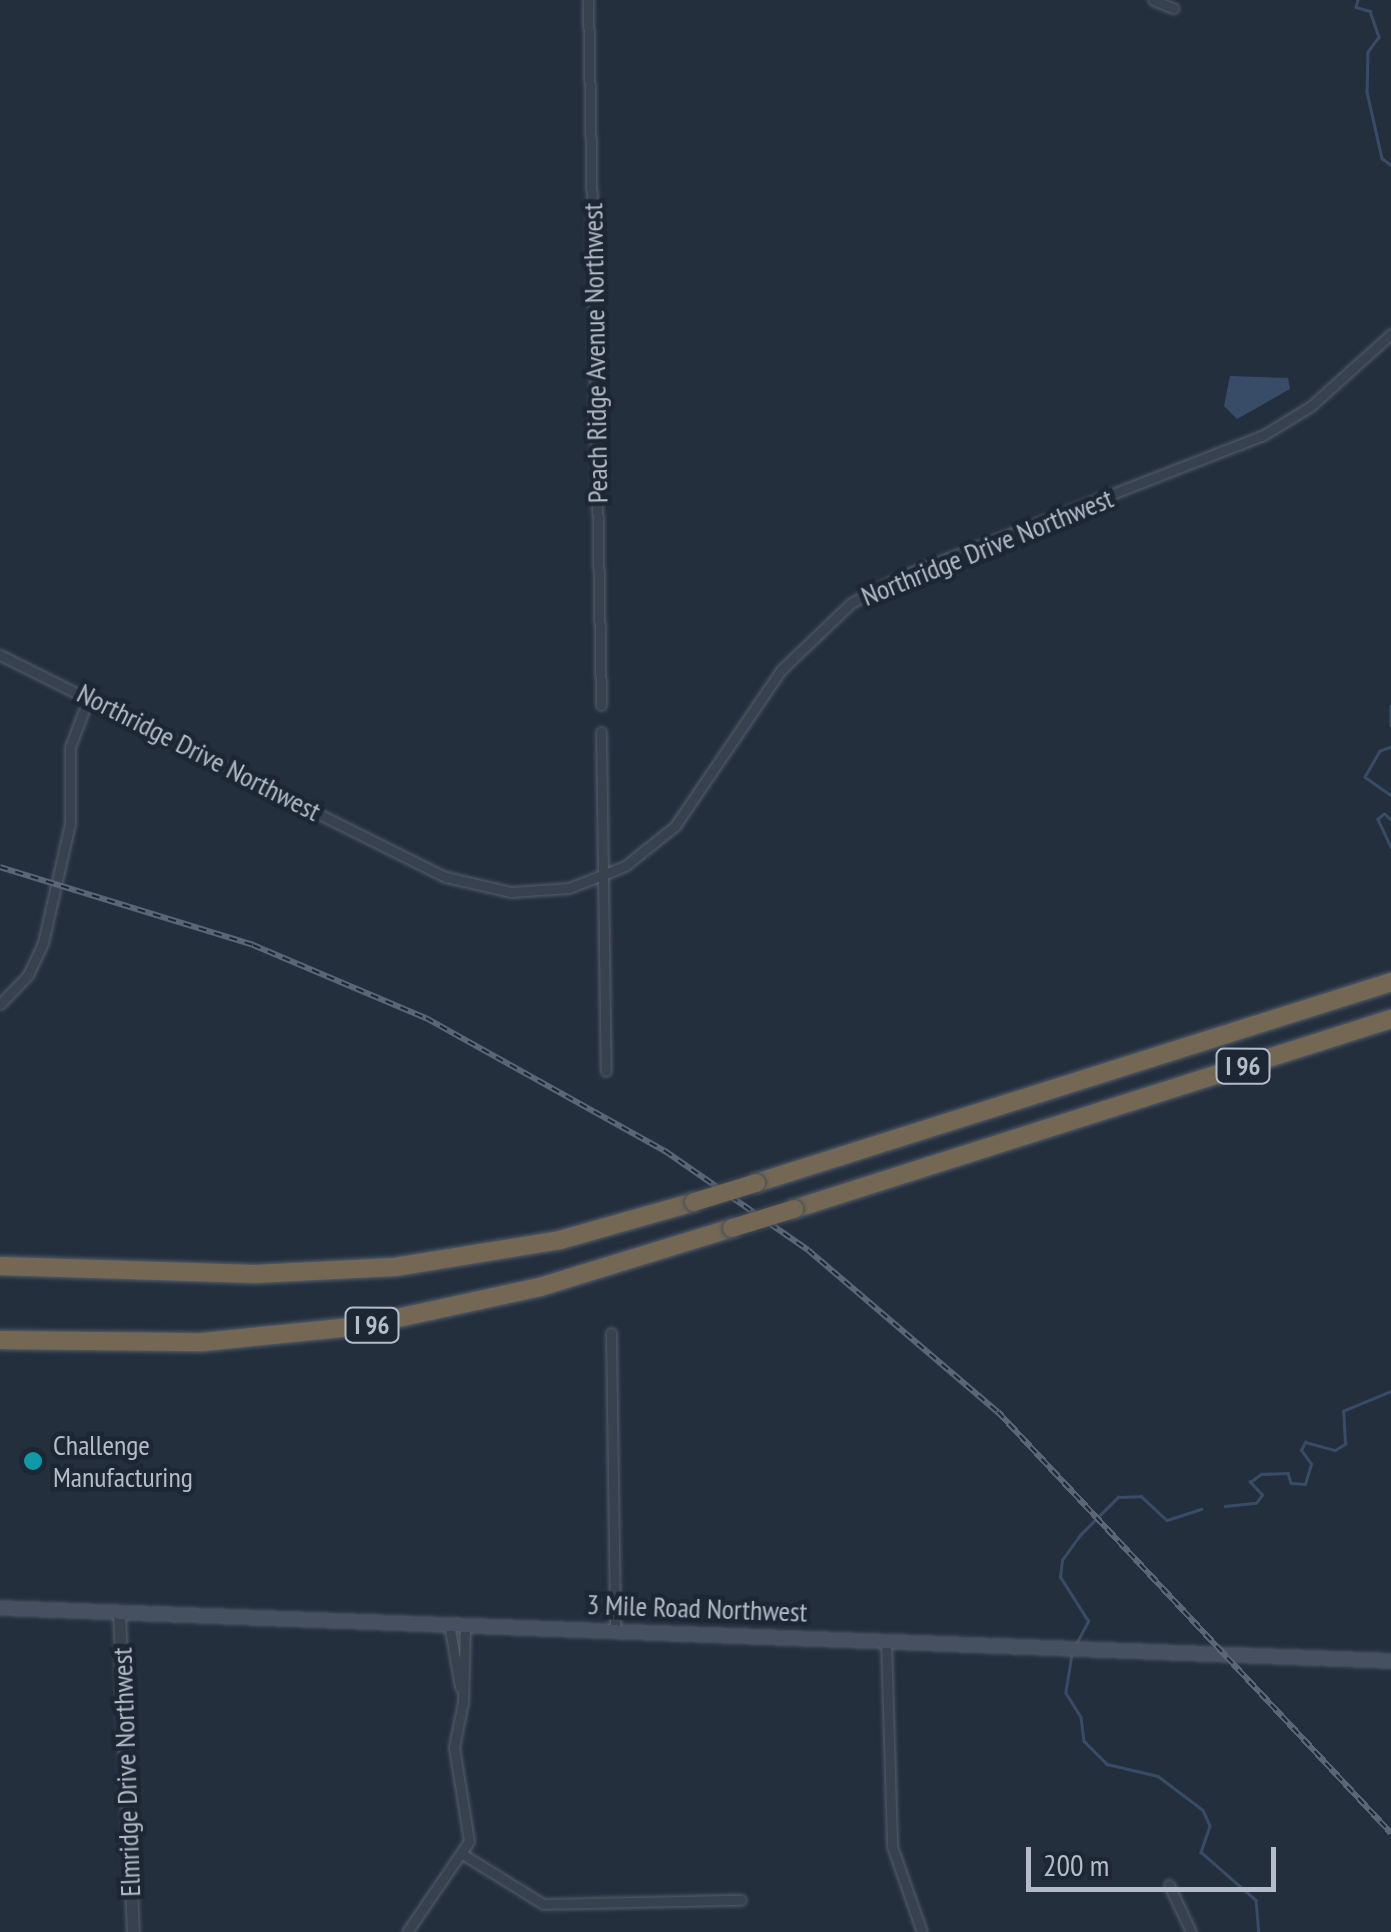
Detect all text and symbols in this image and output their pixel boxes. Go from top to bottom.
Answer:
street label: Peach Ridge Avenue Northwest [576,202,614,504]
street label: Northridge Drive Northwest [856,481,1118,613]
street label: Northridge Drive Northwest [72,676,326,828]
road number: I 96 [1216,1046,1270,1086]
road number: I 96 [344,1305,400,1345]
place label: Challenge Manufacturing [53,1428,193,1494]
marker: Challenge Manufacturing [22,1450,44,1472]
street label: 3 Mile Road Northwest [586,1587,808,1629]
street label: Elmridge Drive Northwest [105,1647,147,1897]
scale bar [1031,1827,1281,1889]
text: 200 m [1043,1845,1109,1884]

